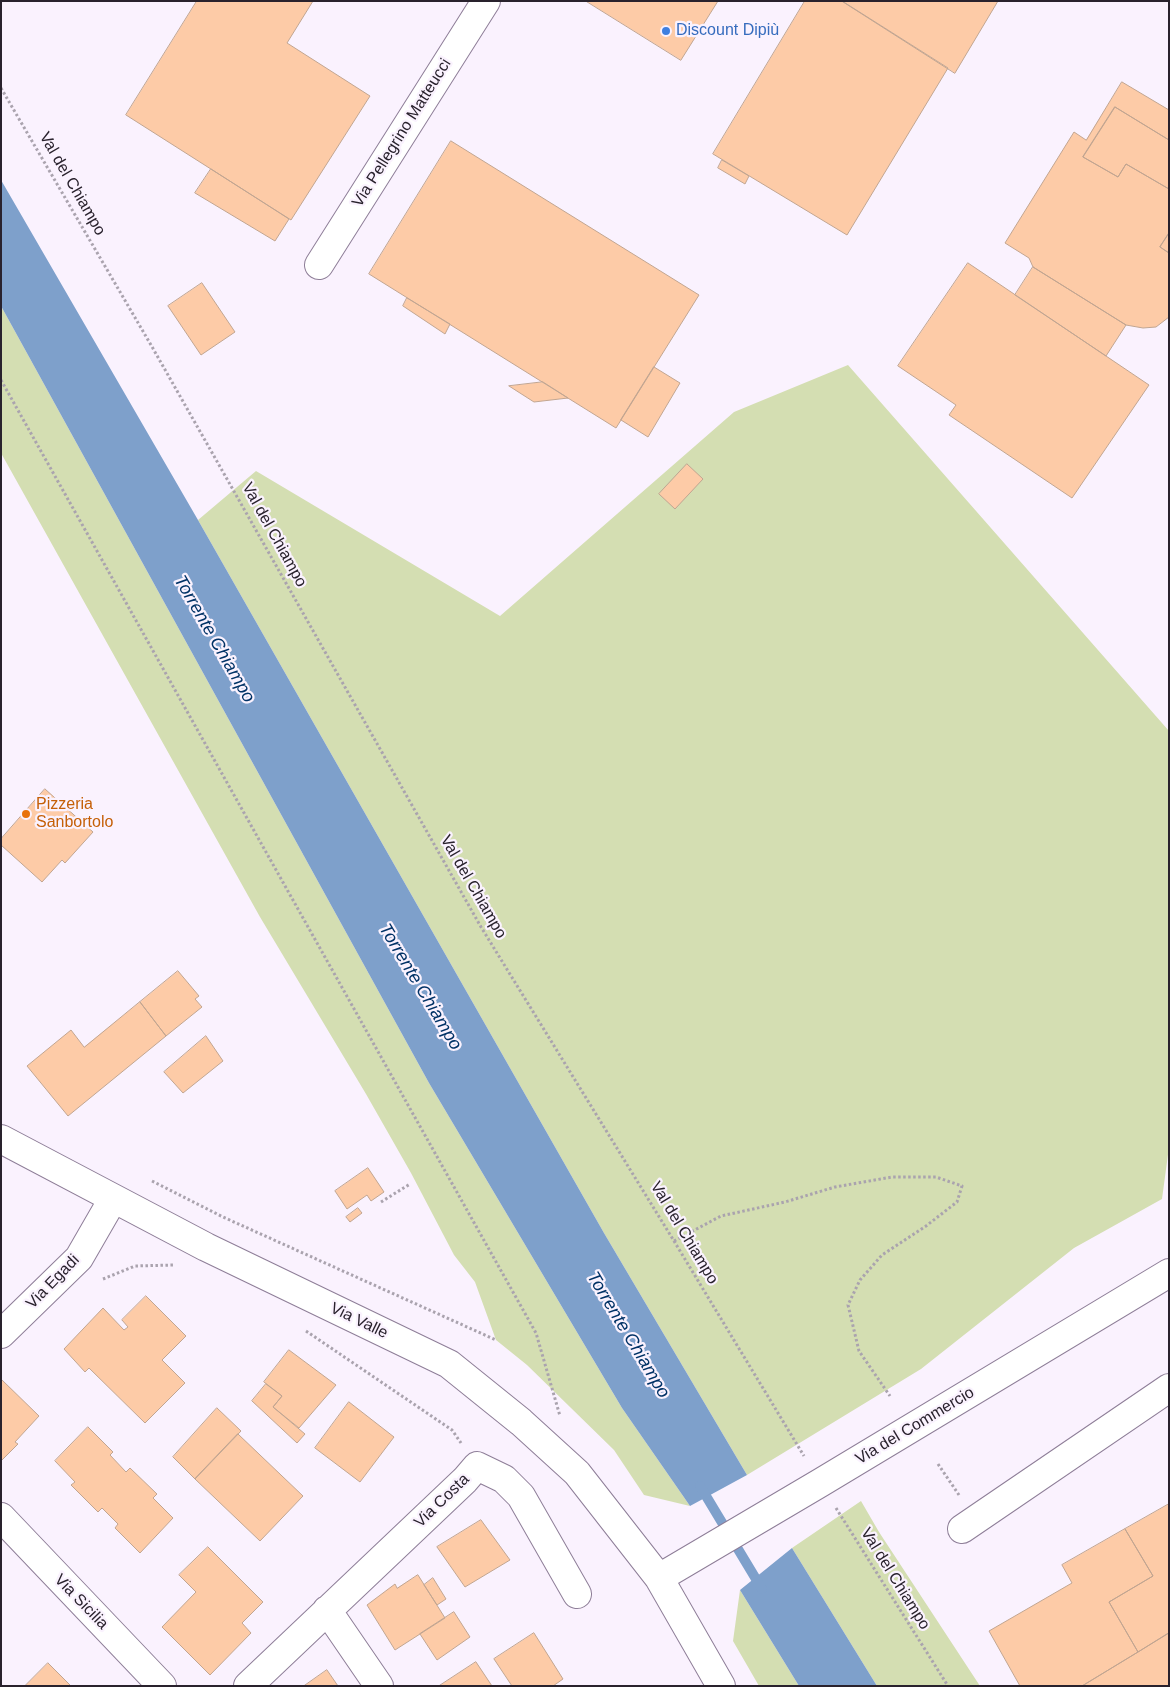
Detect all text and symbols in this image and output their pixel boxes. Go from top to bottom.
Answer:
place label: Discount Dipiù [676,21,779,41]
marker: Discount Dipiù [660,25,672,37]
street label: Via Pellegrino Matteucci [348,55,456,211]
street label: Val del Chiampo [35,129,109,239]
street label: Val del Chiampo [237,480,311,590]
water label: Torrente Chiampo [169,572,259,706]
place label: Pizzeria Sanbortolo [36,795,113,833]
marker: Pizzeria Sanbortolo [20,808,32,820]
street label: Val del Chiampo [436,832,510,942]
water label: Torrente Chiampo [374,920,466,1054]
street label: Val del Chiampo [646,1178,722,1288]
street label: Via Egadi [22,1251,84,1313]
water label: Torrente Chiampo [582,1268,674,1402]
street label: Via Valle [327,1299,391,1343]
street label: Via del Commercio [852,1383,978,1469]
street label: Via Costa [410,1470,474,1532]
street label: Val del Chiampo [856,1525,934,1633]
street label: Via Sicilia [50,1570,112,1634]

